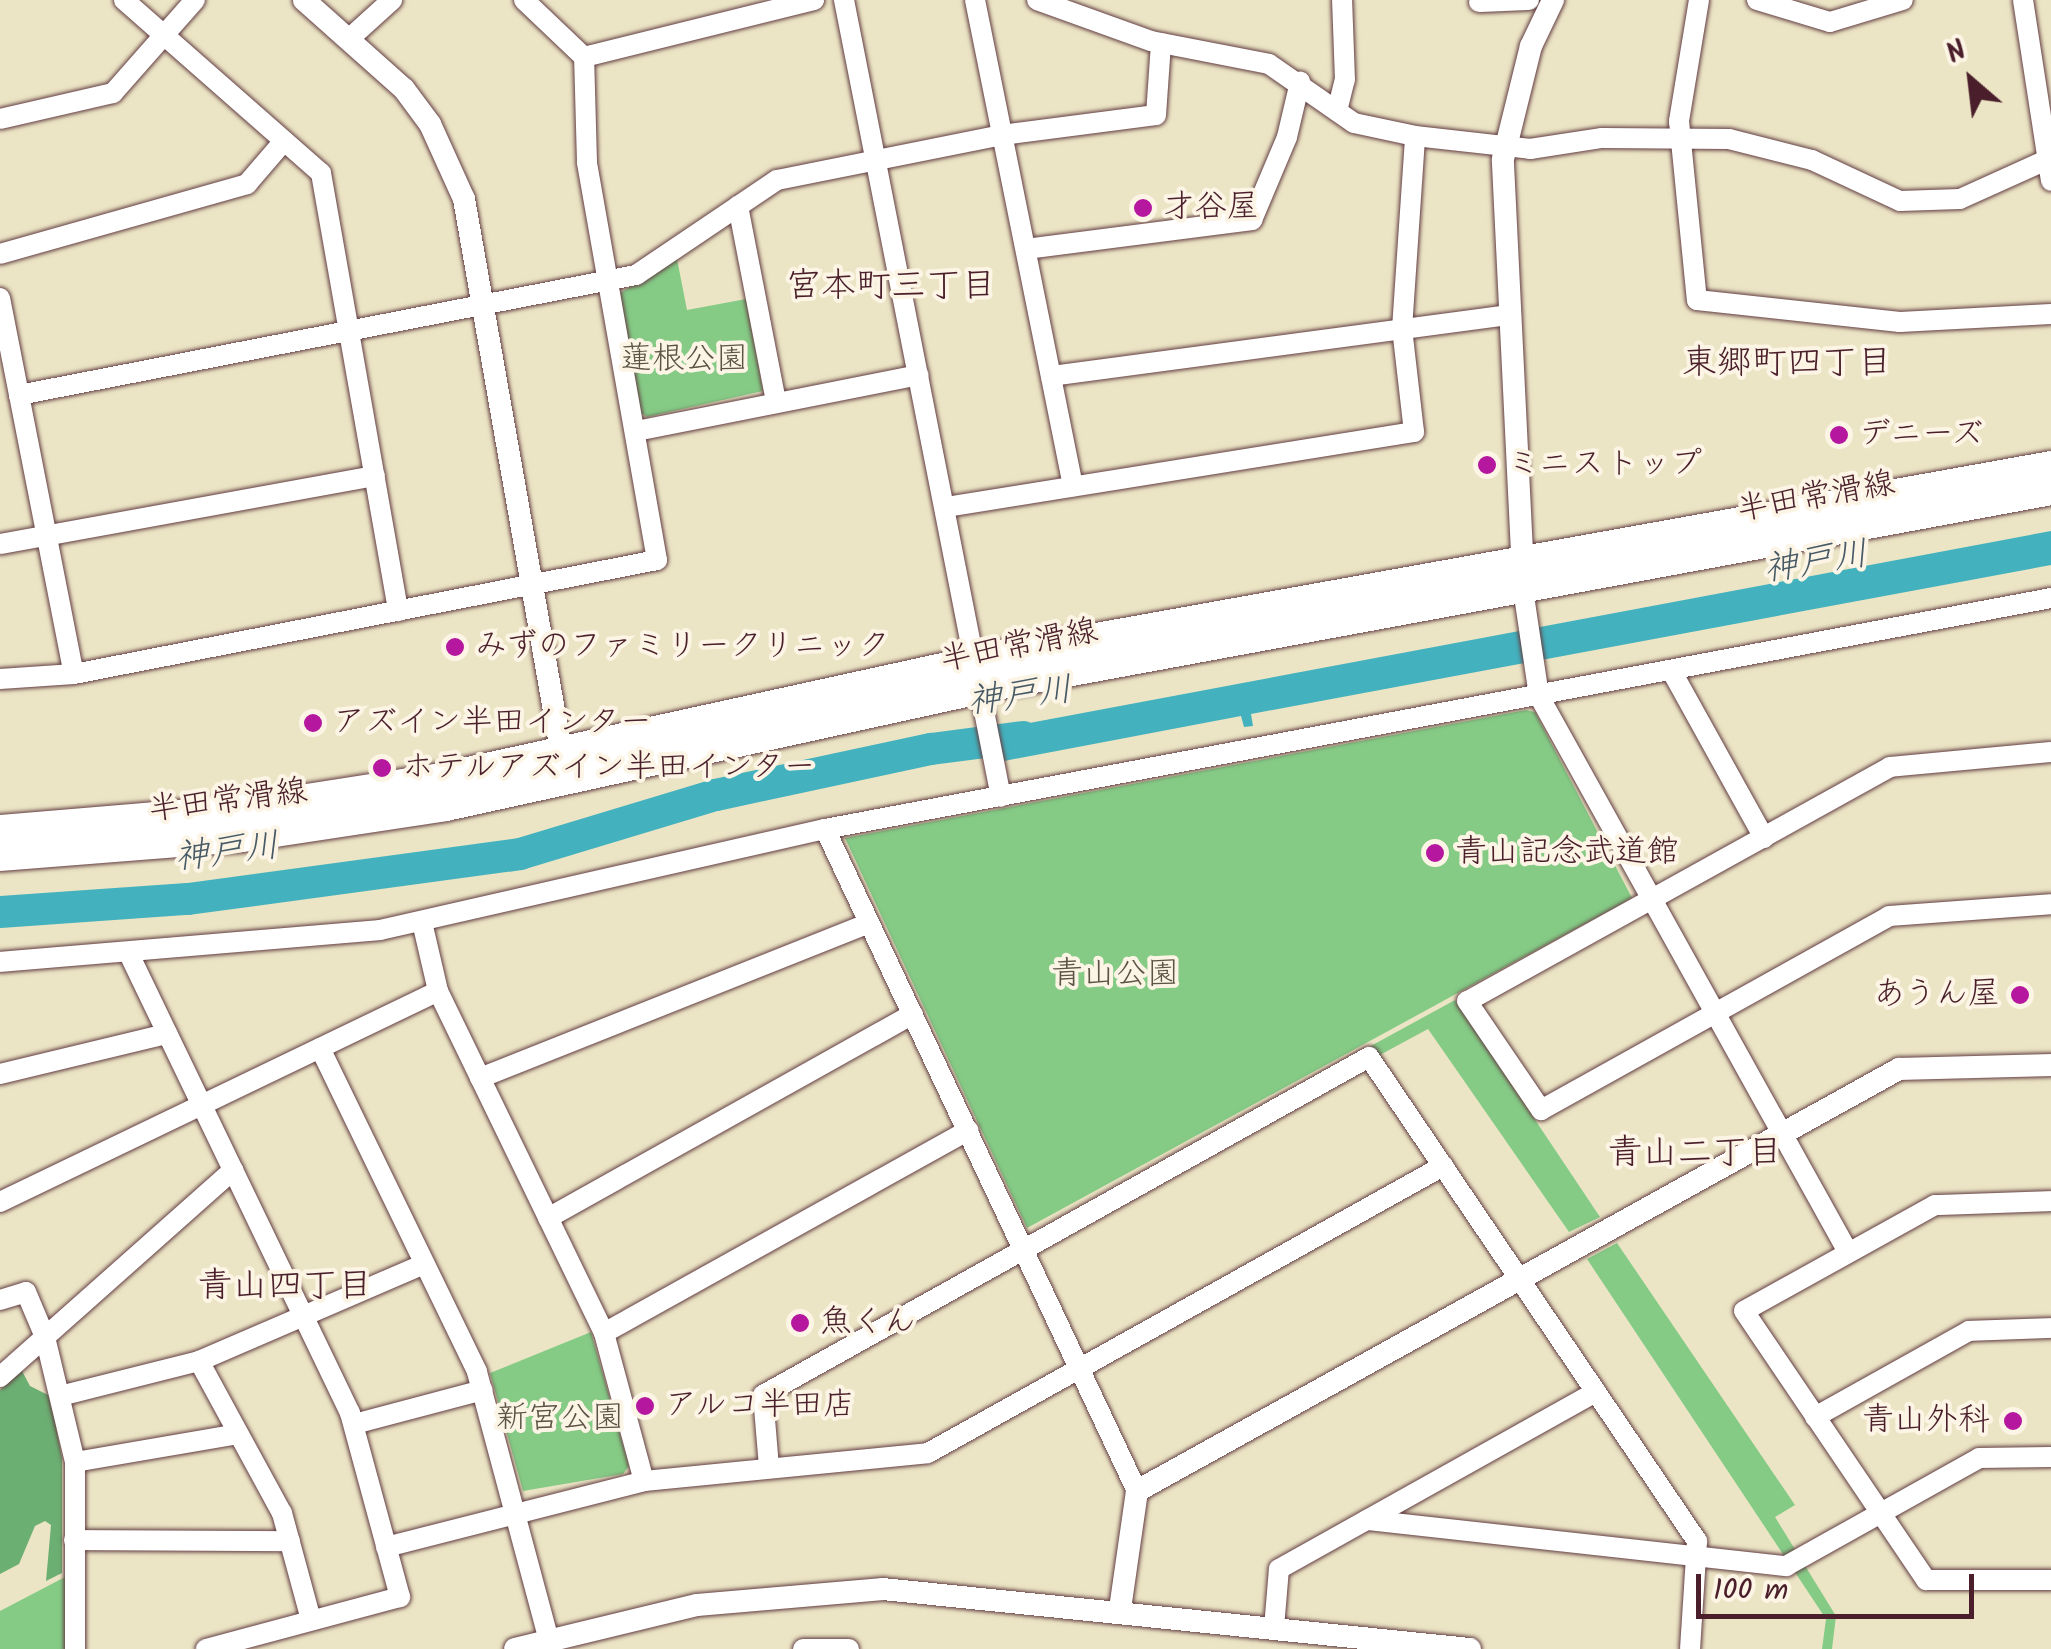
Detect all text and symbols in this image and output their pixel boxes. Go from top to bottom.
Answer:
text: N [1938,29,1975,77]
north arrow [1921,30,2021,130]
place label: 才谷屋 [1163,189,1259,227]
marker: 才谷屋 [1132,197,1154,219]
district label: 宮本町三丁目 [786,266,996,308]
park label: 蓮根公園 [620,341,748,379]
district label: 東郷町四丁目 [1682,343,1892,385]
place label: デニーズ [1859,416,1986,454]
marker: デニーズ [1828,424,1850,446]
place label: ミニストップ [1507,446,1699,484]
marker: ミニストップ [1476,454,1498,476]
street label: 半田常滑線 [1734,465,1898,531]
water label: 神戸川 [1761,534,1871,592]
street label: 半田常滑線 [937,613,1101,681]
place label: みずのファミリークリニック [475,628,891,666]
marker: みずのファミリークリニック [444,636,466,658]
water label: 神戸川 [965,670,1075,724]
place label: アズイン半田インター [333,704,653,742]
marker: アズイン半田インター [302,712,324,734]
place label: ホテルアズイン半田インター [402,749,818,787]
marker: ホテルアズイン半田インター [371,757,393,779]
street label: 半田常滑線 [146,773,310,831]
water label: 神戸川 [172,826,282,880]
place label: 青山記念武道館 [1455,834,1679,872]
marker: 青山記念武道館 [1424,842,1446,864]
park label: 青山公園 [1051,956,1179,994]
place label: あうん屋 [1872,976,2000,1014]
marker: あうん屋 [2009,984,2031,1006]
district label: 青山二丁目 [1608,1133,1782,1175]
district label: 青山四丁目 [198,1266,372,1308]
place label: 魚くん [820,1304,916,1342]
marker: 魚くん [789,1312,811,1334]
place label: アルコ半田店 [665,1387,857,1425]
marker: アルコ半田店 [634,1395,656,1417]
park label: 新宮公園 [496,1400,624,1438]
place label: 青山外科 [1862,1402,1990,1440]
marker: 青山外科 [2000,1408,2026,1434]
scale bar [1701,1554,1978,1616]
text: 100 m [1713,1567,1788,1615]

